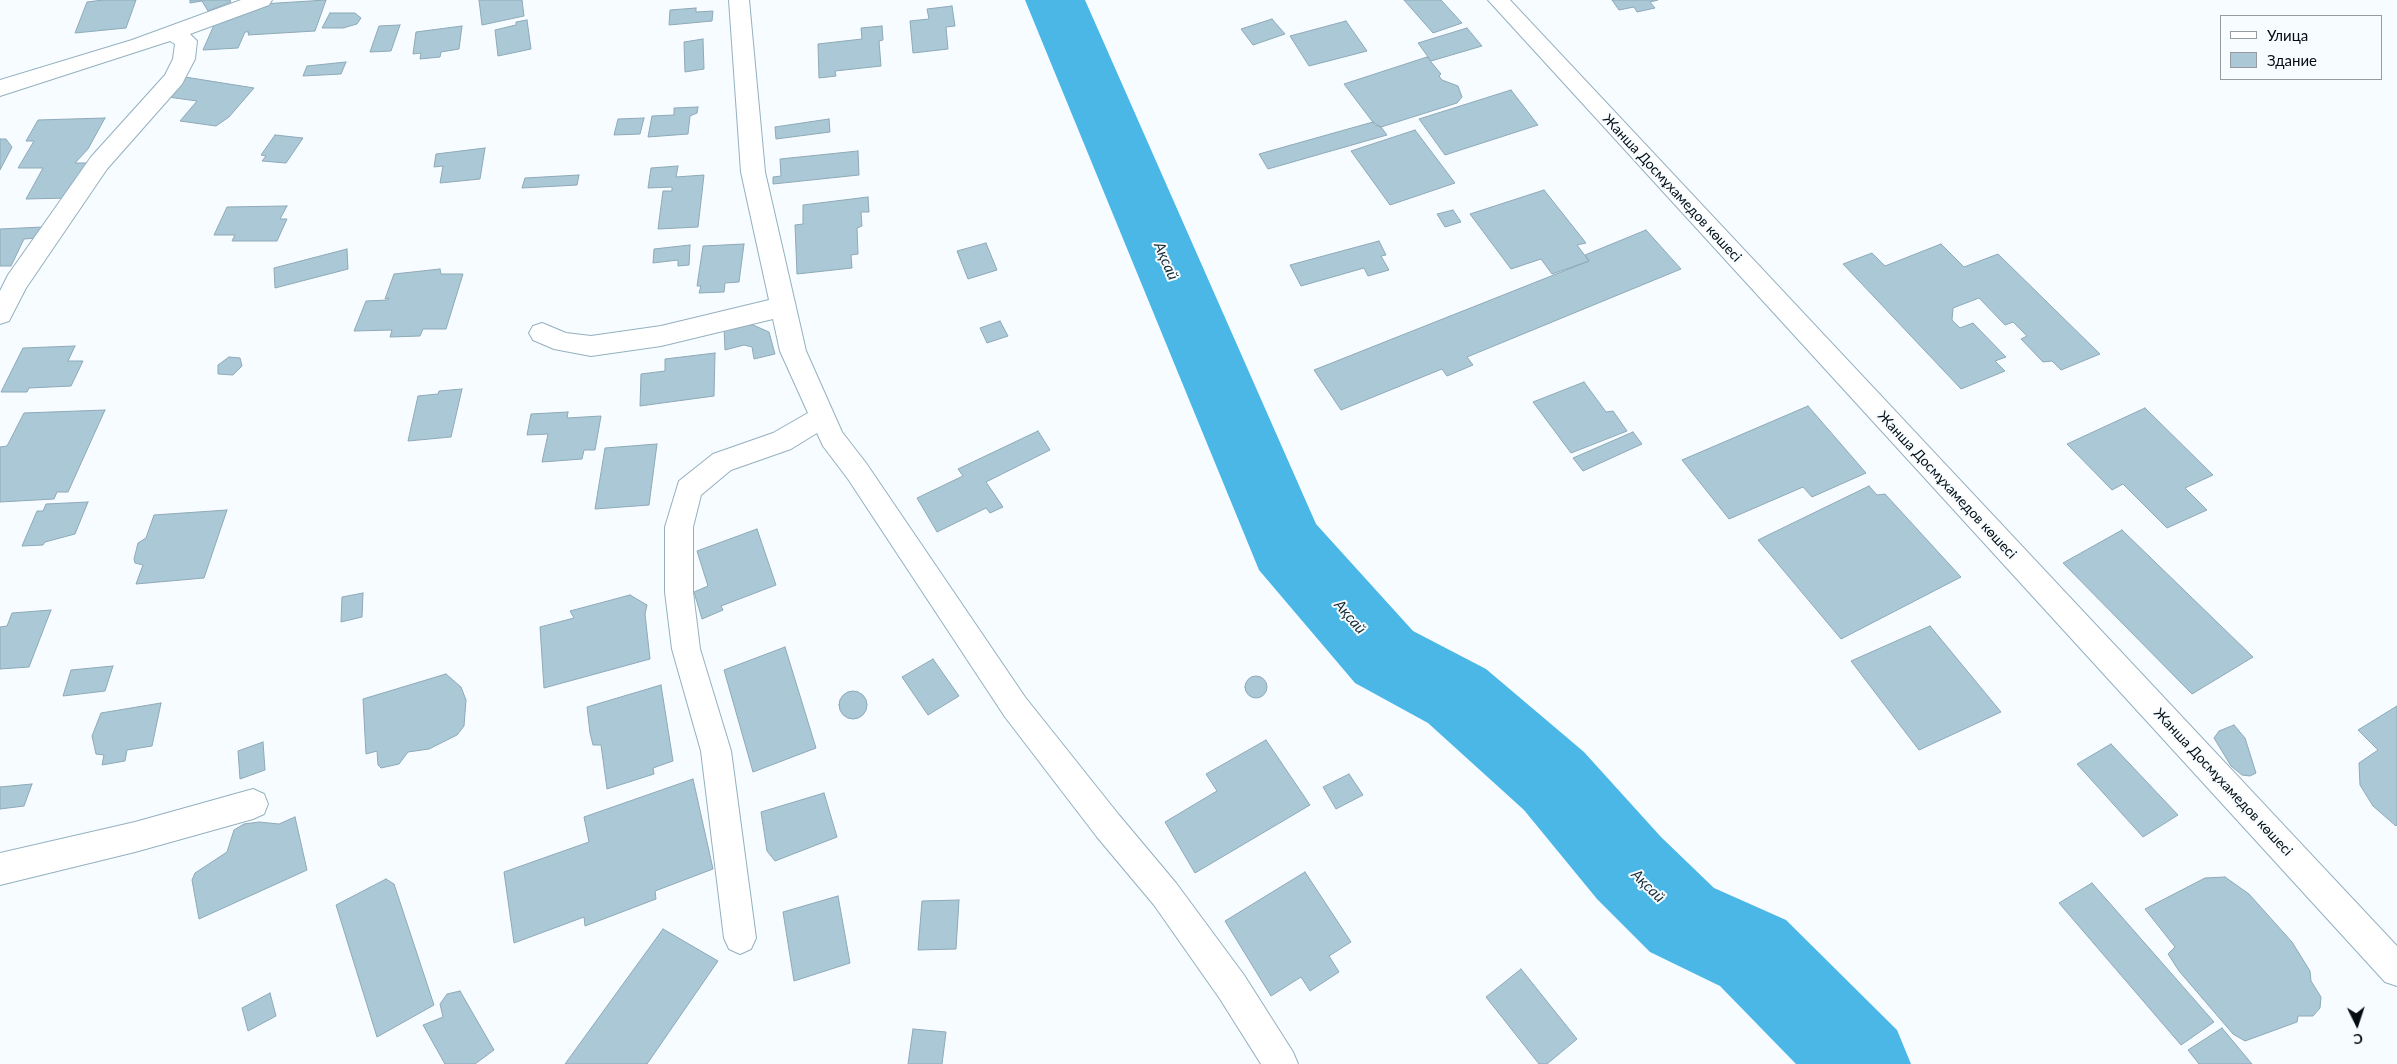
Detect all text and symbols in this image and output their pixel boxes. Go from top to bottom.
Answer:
legend [2220,15,2382,80]
text: Улица [2267,26,2308,44]
text: Здание [2267,51,2317,69]
street label: Жанша Досмұхамедов көшесі [1599,111,1745,265]
water label: Ақсай [1150,239,1182,283]
street label: Жанша Досмұхамедов көшесі [1874,408,2020,562]
water label: Ақсай [1330,596,1370,638]
street label: Жанша Досмұхамедов көшесі [2150,705,2296,859]
water label: Ақсай [1628,866,1668,906]
north arrow [2332,999,2382,1049]
text: С [2353,1031,2363,1048]

